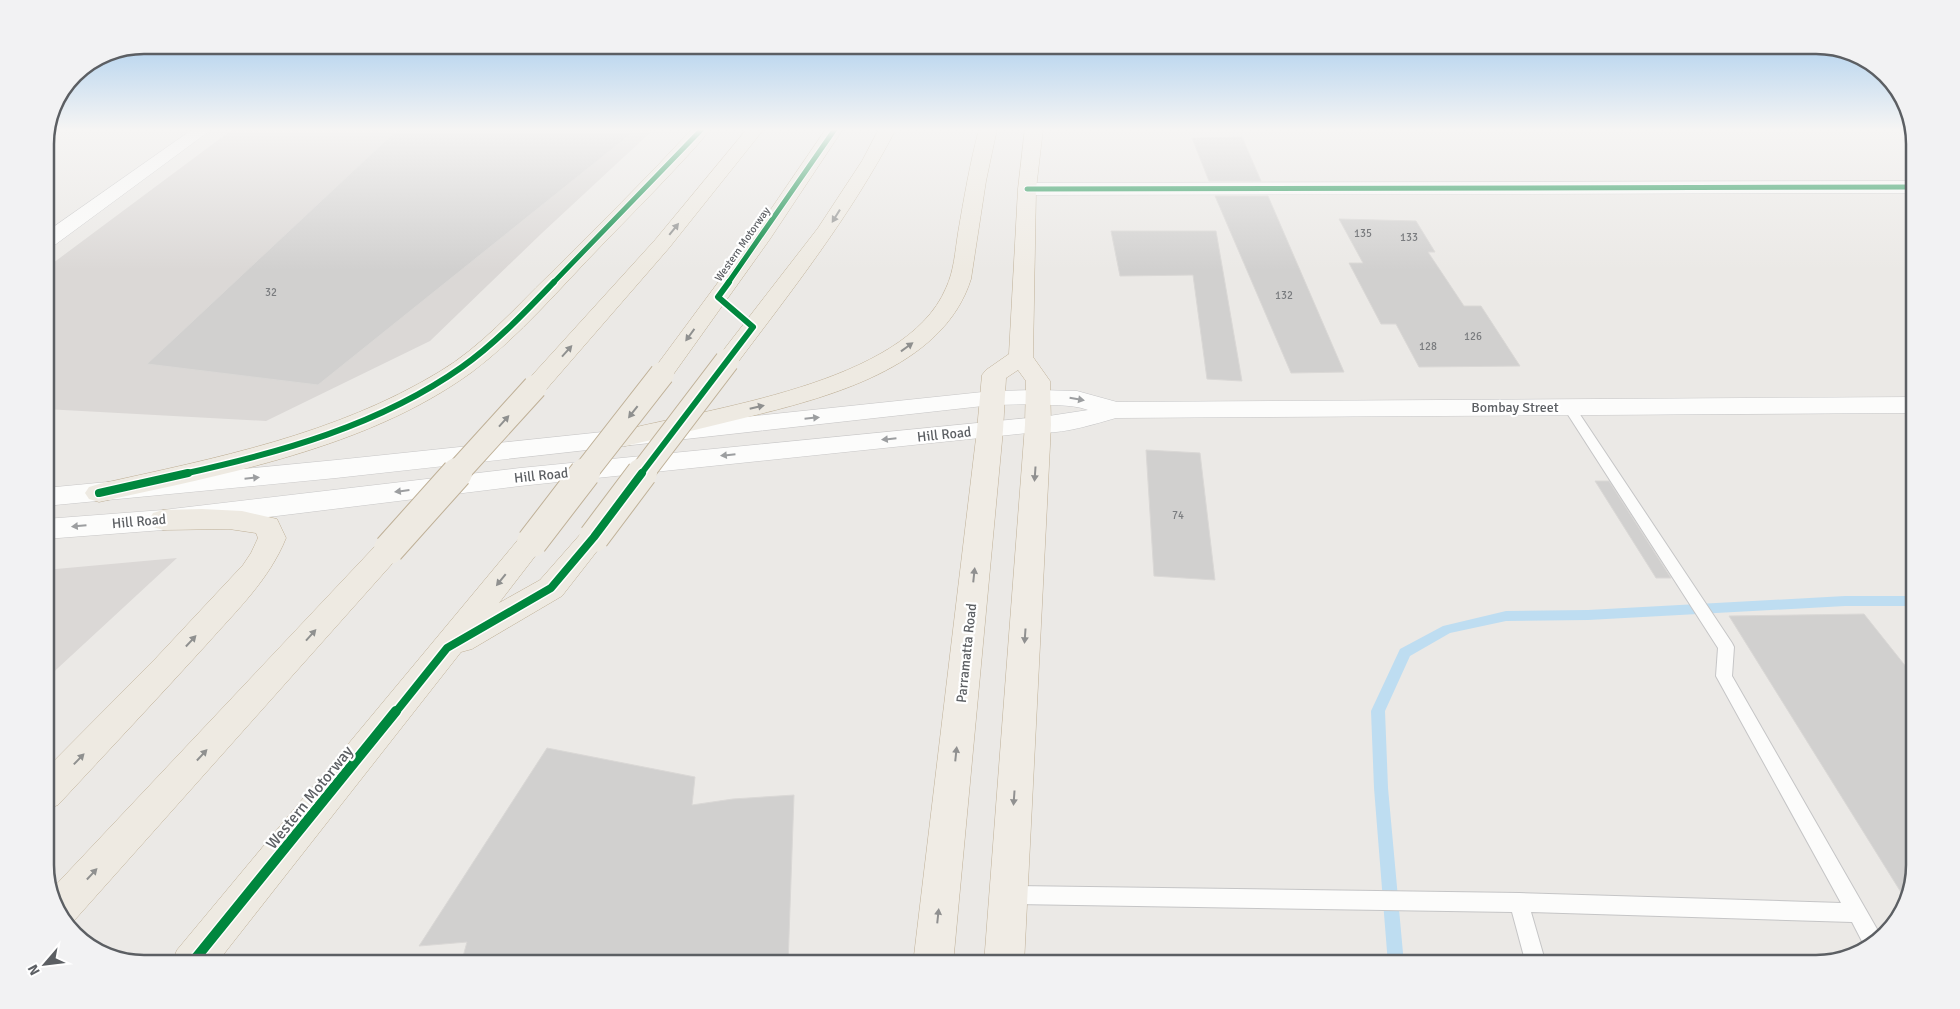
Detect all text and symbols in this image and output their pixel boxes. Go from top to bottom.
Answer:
street label: Western Motorway [712,204,773,284]
one-way arrow [831,209,840,223]
one-way arrow [669,223,680,236]
house number: 135 [1354,227,1372,240]
house number: 133 [1400,231,1418,244]
house number: 32 [265,286,277,299]
house number: 132 [1275,289,1293,302]
one-way arrow [685,328,695,342]
house number: 126 [1464,330,1482,343]
house number: 128 [1419,340,1437,353]
one-way arrow [900,342,914,352]
one-way arrow [561,345,573,357]
one-way arrow [1070,395,1085,403]
street label: Bombay Street [1471,399,1559,416]
one-way arrow [750,403,765,411]
one-way arrow [627,405,638,418]
one-way arrow [805,414,821,422]
one-way arrow [498,416,510,428]
street label: Hill Road [916,423,972,446]
one-way arrow [881,436,897,444]
one-way arrow [719,451,735,459]
street label: Hill Road [513,464,569,487]
one-way arrow [1030,466,1038,482]
one-way arrow [245,474,261,482]
one-way arrow [394,487,410,495]
house number: 74 [1172,509,1184,522]
street label: Hill Road [111,511,167,532]
one-way arrow [71,523,87,531]
one-way arrow [970,567,978,583]
one-way arrow [496,574,507,587]
street label: Parramatta Road [953,602,980,704]
one-way arrow [1020,628,1028,644]
one-way arrow [305,629,317,641]
one-way arrow [185,635,197,647]
street label: Western Motorway [262,741,358,853]
one-way arrow [952,746,960,762]
one-way arrow [196,750,208,762]
one-way arrow [73,753,85,765]
one-way arrow [1010,790,1018,806]
one-way arrow [86,868,97,881]
one-way arrow [934,907,942,923]
north arrow [20,939,70,989]
text: N [24,962,44,978]

